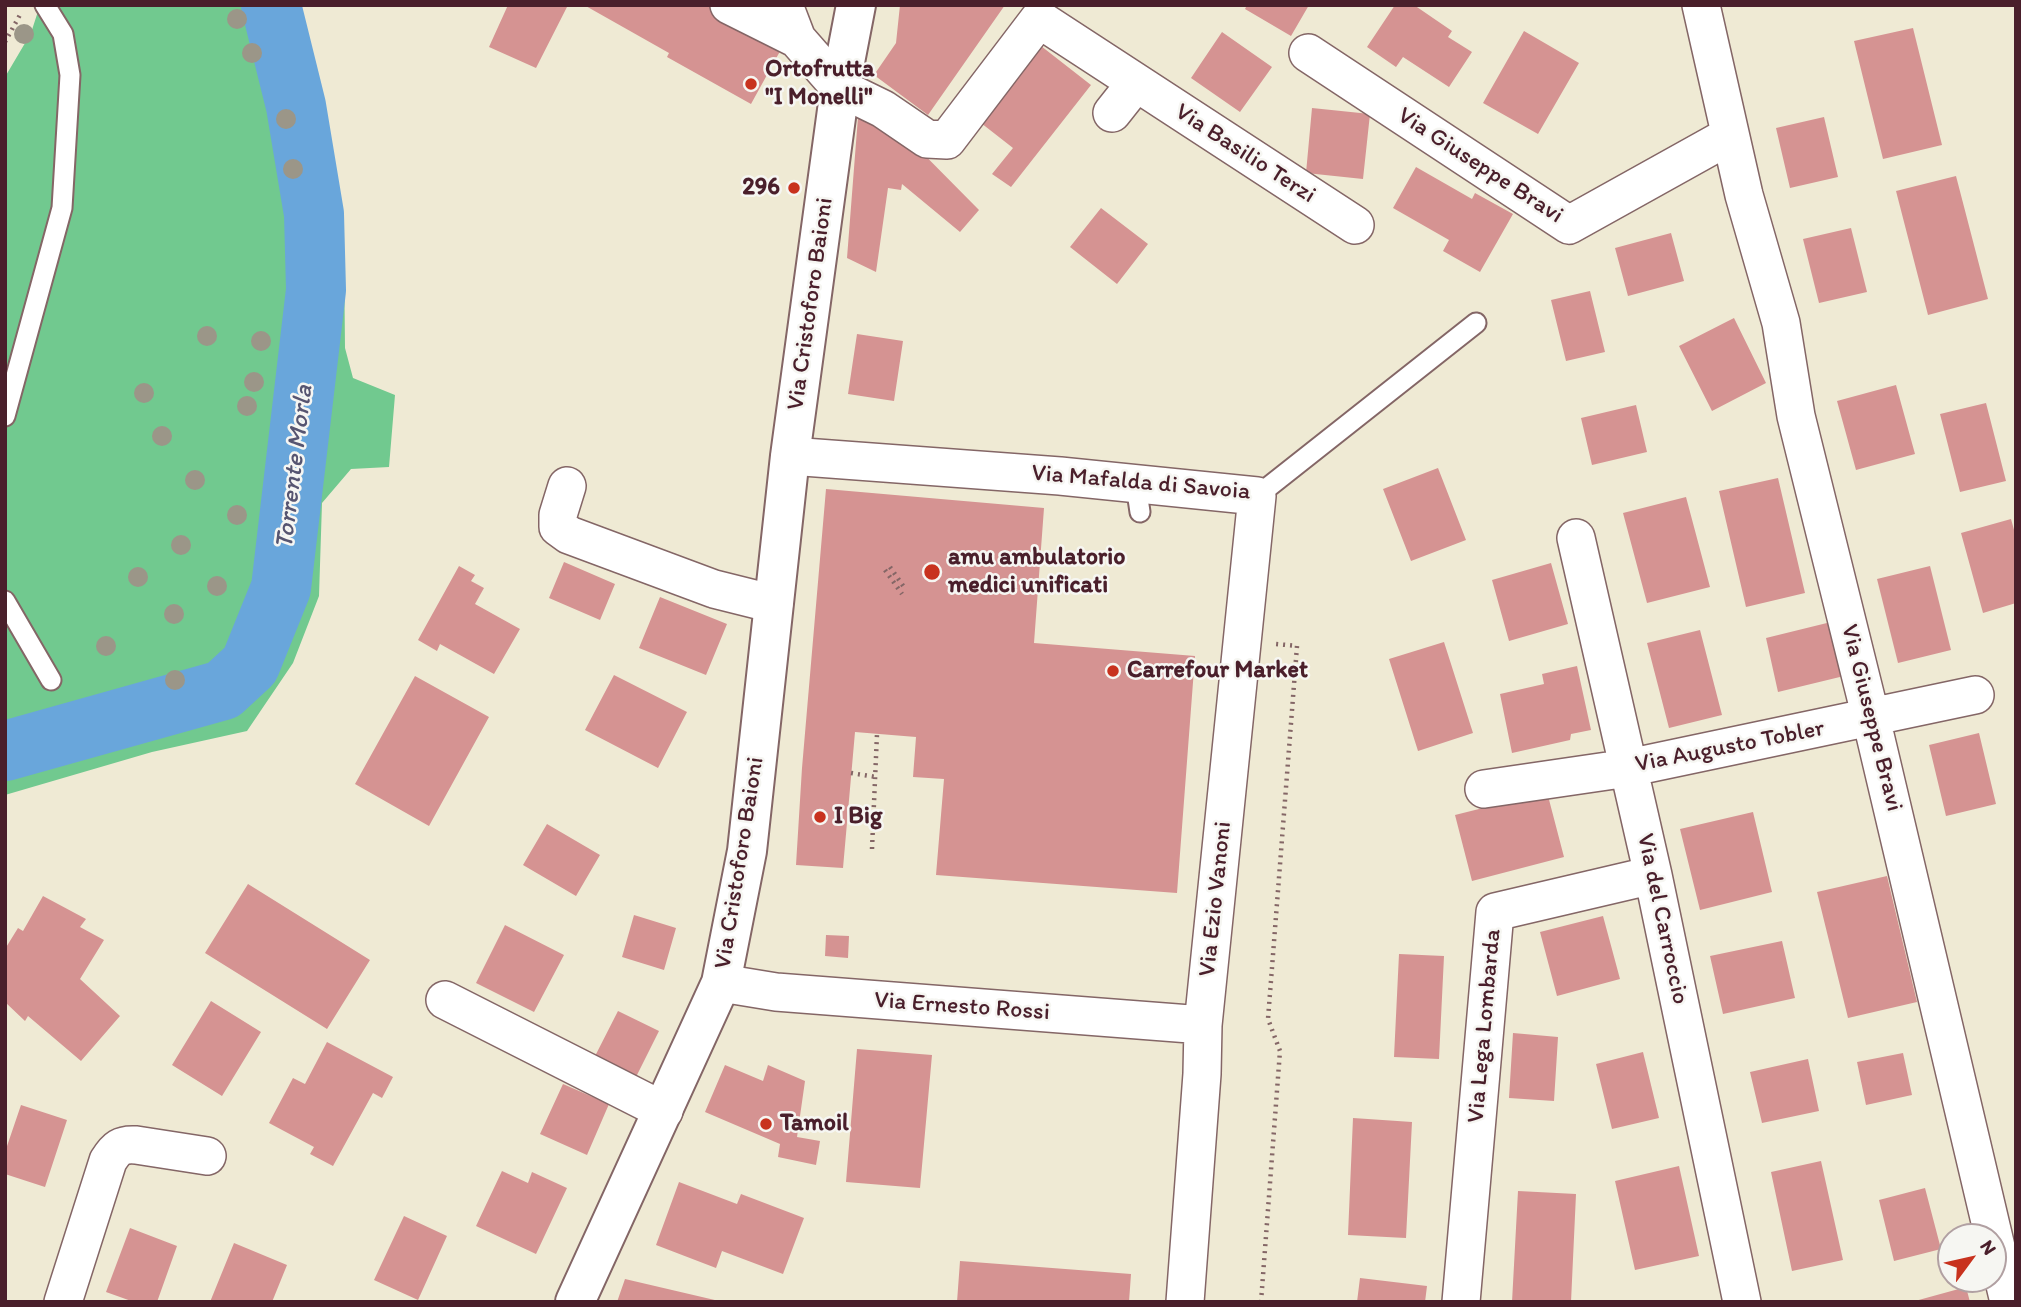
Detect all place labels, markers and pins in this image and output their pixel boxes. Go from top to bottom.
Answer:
place label: Ortofrutta "I Monelli" [765,56,874,112]
marker: Ortofrutta "I Monelli" [743,76,759,92]
place label: 296 [742,174,780,202]
marker: 296 [786,180,802,196]
place label: amu ambulatorio medici unificati [948,544,1125,600]
marker: amu ambulatorio medici unificati [922,562,942,582]
place label: Carrefour Market [1127,657,1308,685]
marker: Carrefour Market [1105,663,1121,679]
place label: I Big [834,803,882,831]
marker: I Big [812,809,828,825]
place label: Tamoil [780,1110,849,1138]
marker: Tamoil [758,1116,774,1132]

